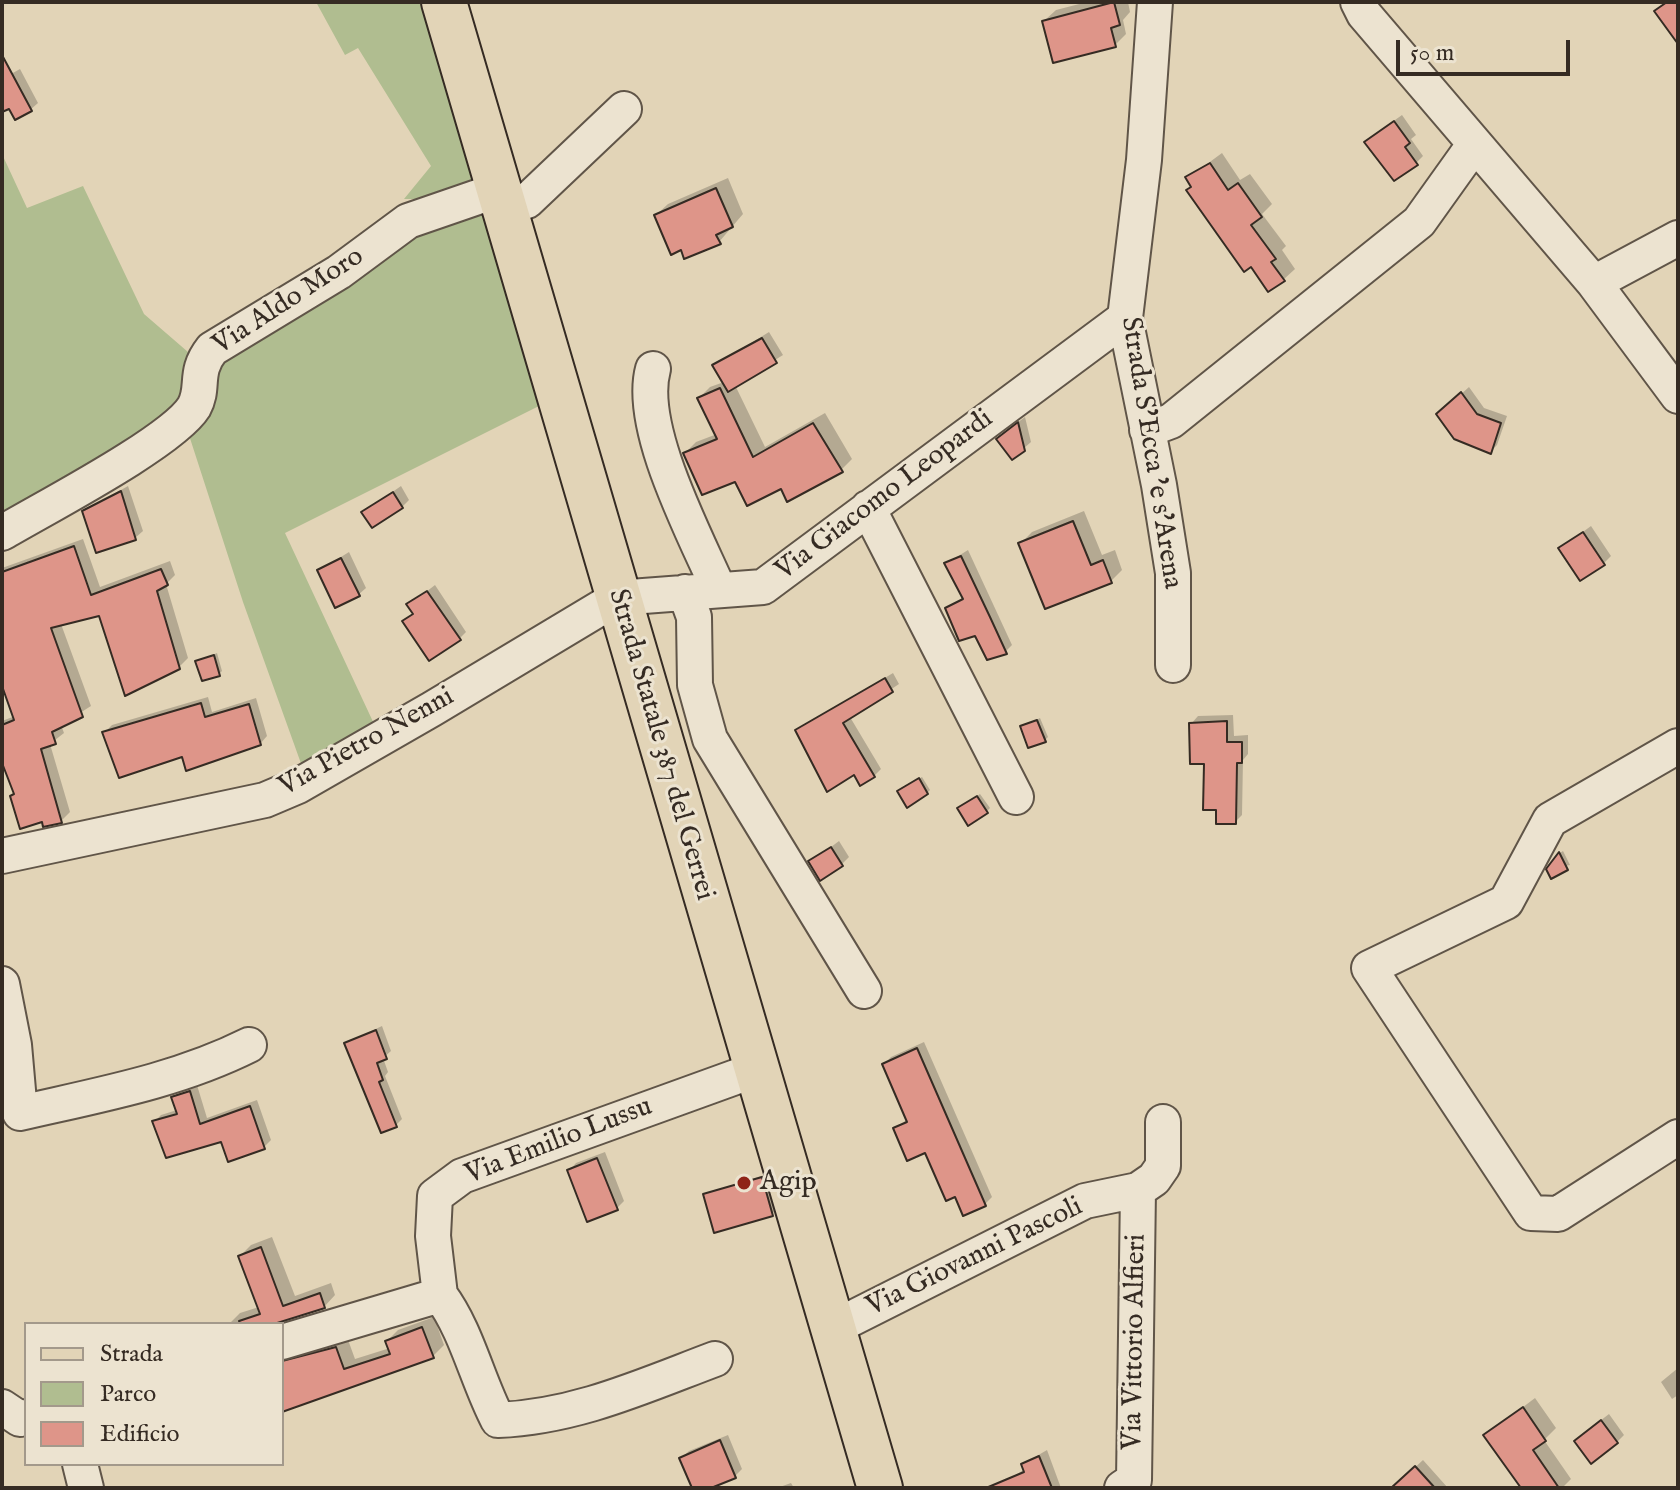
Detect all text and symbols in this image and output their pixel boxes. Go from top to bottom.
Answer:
scale bar [1400,24,1574,74]
text: 50 m [1410,38,1454,69]
street label: Via Aldo Moro [207,241,371,363]
street label: Strada S'Ecca 'e s'Arena [1112,315,1188,591]
street label: Via Giacomo Leopardi [770,403,1000,589]
street label: Strada Statale 387 del Gerrei [599,586,721,904]
street label: Via Pietro Nenni [274,681,460,805]
street label: Via Emilio Lussu [461,1091,657,1193]
place label: Agip [760,1166,817,1200]
marker: Agip [735,1174,753,1192]
street label: Via Giovanni Pascoli [861,1191,1089,1325]
street label: Via Vittorio Alfieri [1117,1234,1155,1450]
legend [24,1322,284,1466]
text: Strada [100,1339,163,1370]
text: Parco [100,1379,156,1410]
text: Edificio [100,1419,179,1450]

